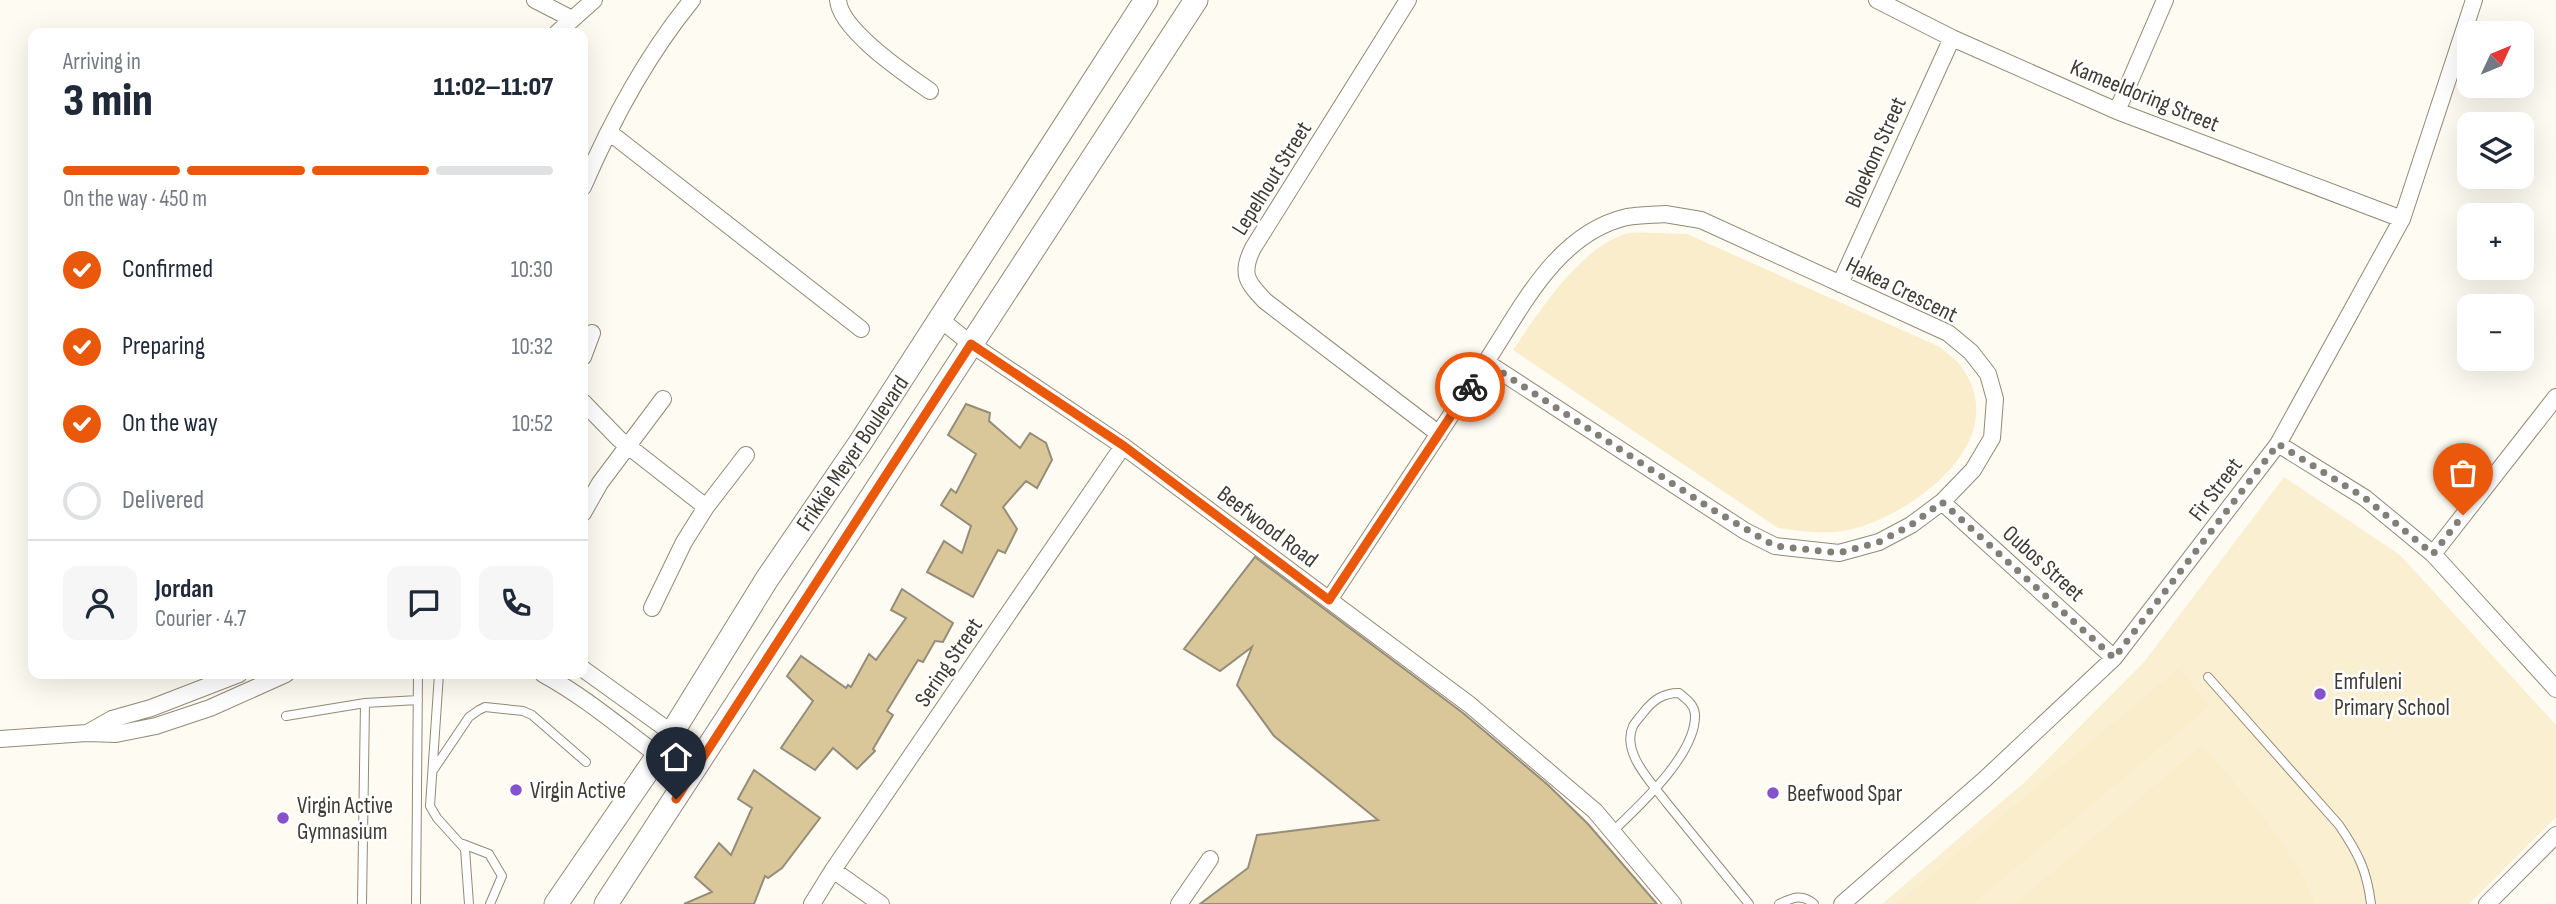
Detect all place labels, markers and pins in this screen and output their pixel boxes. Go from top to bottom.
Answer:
pin [2433,443,2493,515]
place label: Emfuleni Primary School [2334,668,2450,722]
marker: Emfuleni Primary School [2312,686,2328,702]
pin [646,727,706,799]
place label: Virgin Active [530,777,626,805]
place label: Beefwood Spar [1787,780,1903,808]
marker: Virgin Active [508,782,524,798]
marker: Beefwood Spar [1765,785,1781,801]
place label: Virgin Active Gymnasium [297,792,393,846]
marker: Virgin Active Gymnasium [275,810,291,826]

